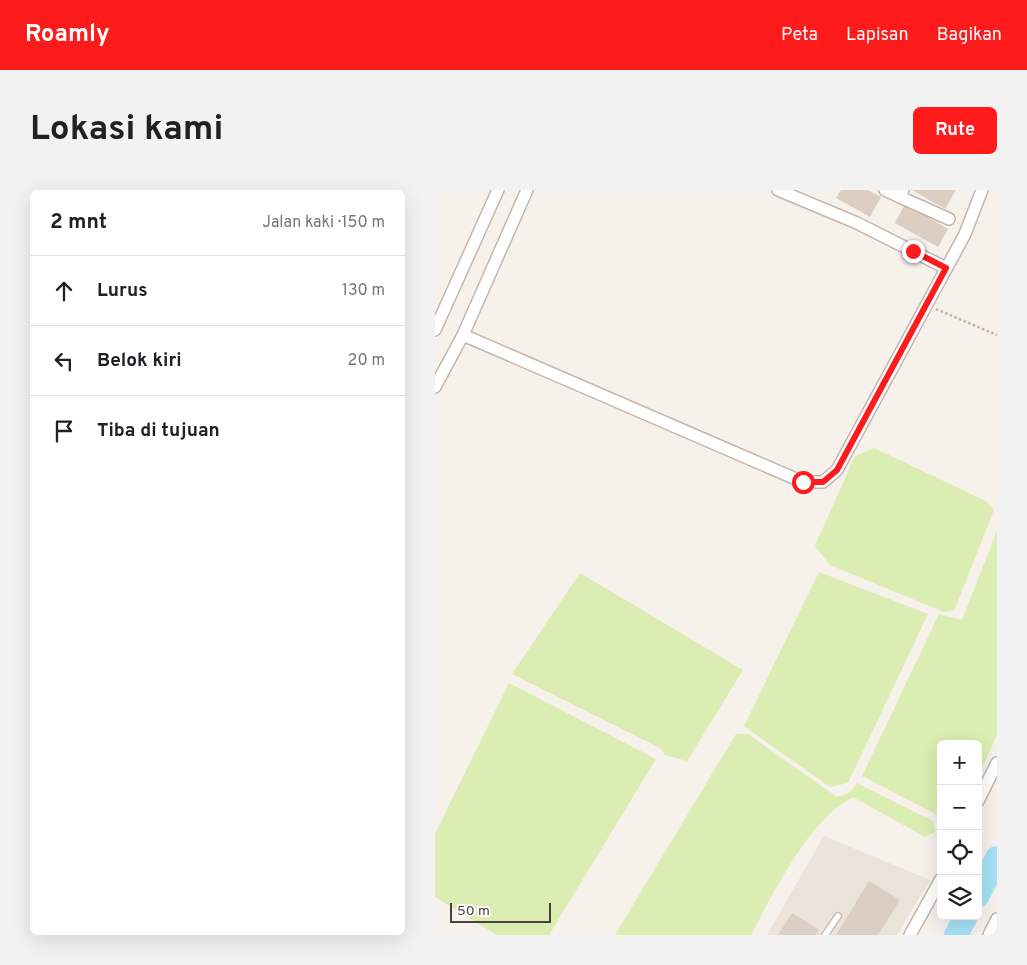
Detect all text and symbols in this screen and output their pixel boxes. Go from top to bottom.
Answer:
text: Roamly [25,20,110,50]
text: Peta [781,24,818,47]
text: Lapisan [846,24,909,47]
text: Bagikan [937,24,1002,47]
button: Rute [913,107,997,154]
text: Lokasi kami [30,108,223,152]
text: 2 mnt [50,209,107,236]
text: Jalan kaki · 150 m [262,213,385,233]
route end [902,240,925,263]
icon: ahead [50,277,78,305]
text: Lurus [97,279,148,303]
text: 130 m [342,281,385,301]
icon: left [50,347,78,375]
text: Belok kiri [97,349,182,373]
text: 20 m [348,351,385,371]
icon: arrive [50,417,78,445]
text: Tiba di tujuan [97,419,220,443]
route start [792,471,815,494]
map controls [937,740,982,920]
button: + [937,740,982,785]
button: − [937,785,982,830]
button: locate [937,830,982,875]
button: layers [937,875,982,920]
scale bar [450,900,551,923]
text: 50 m [457,903,490,920]

